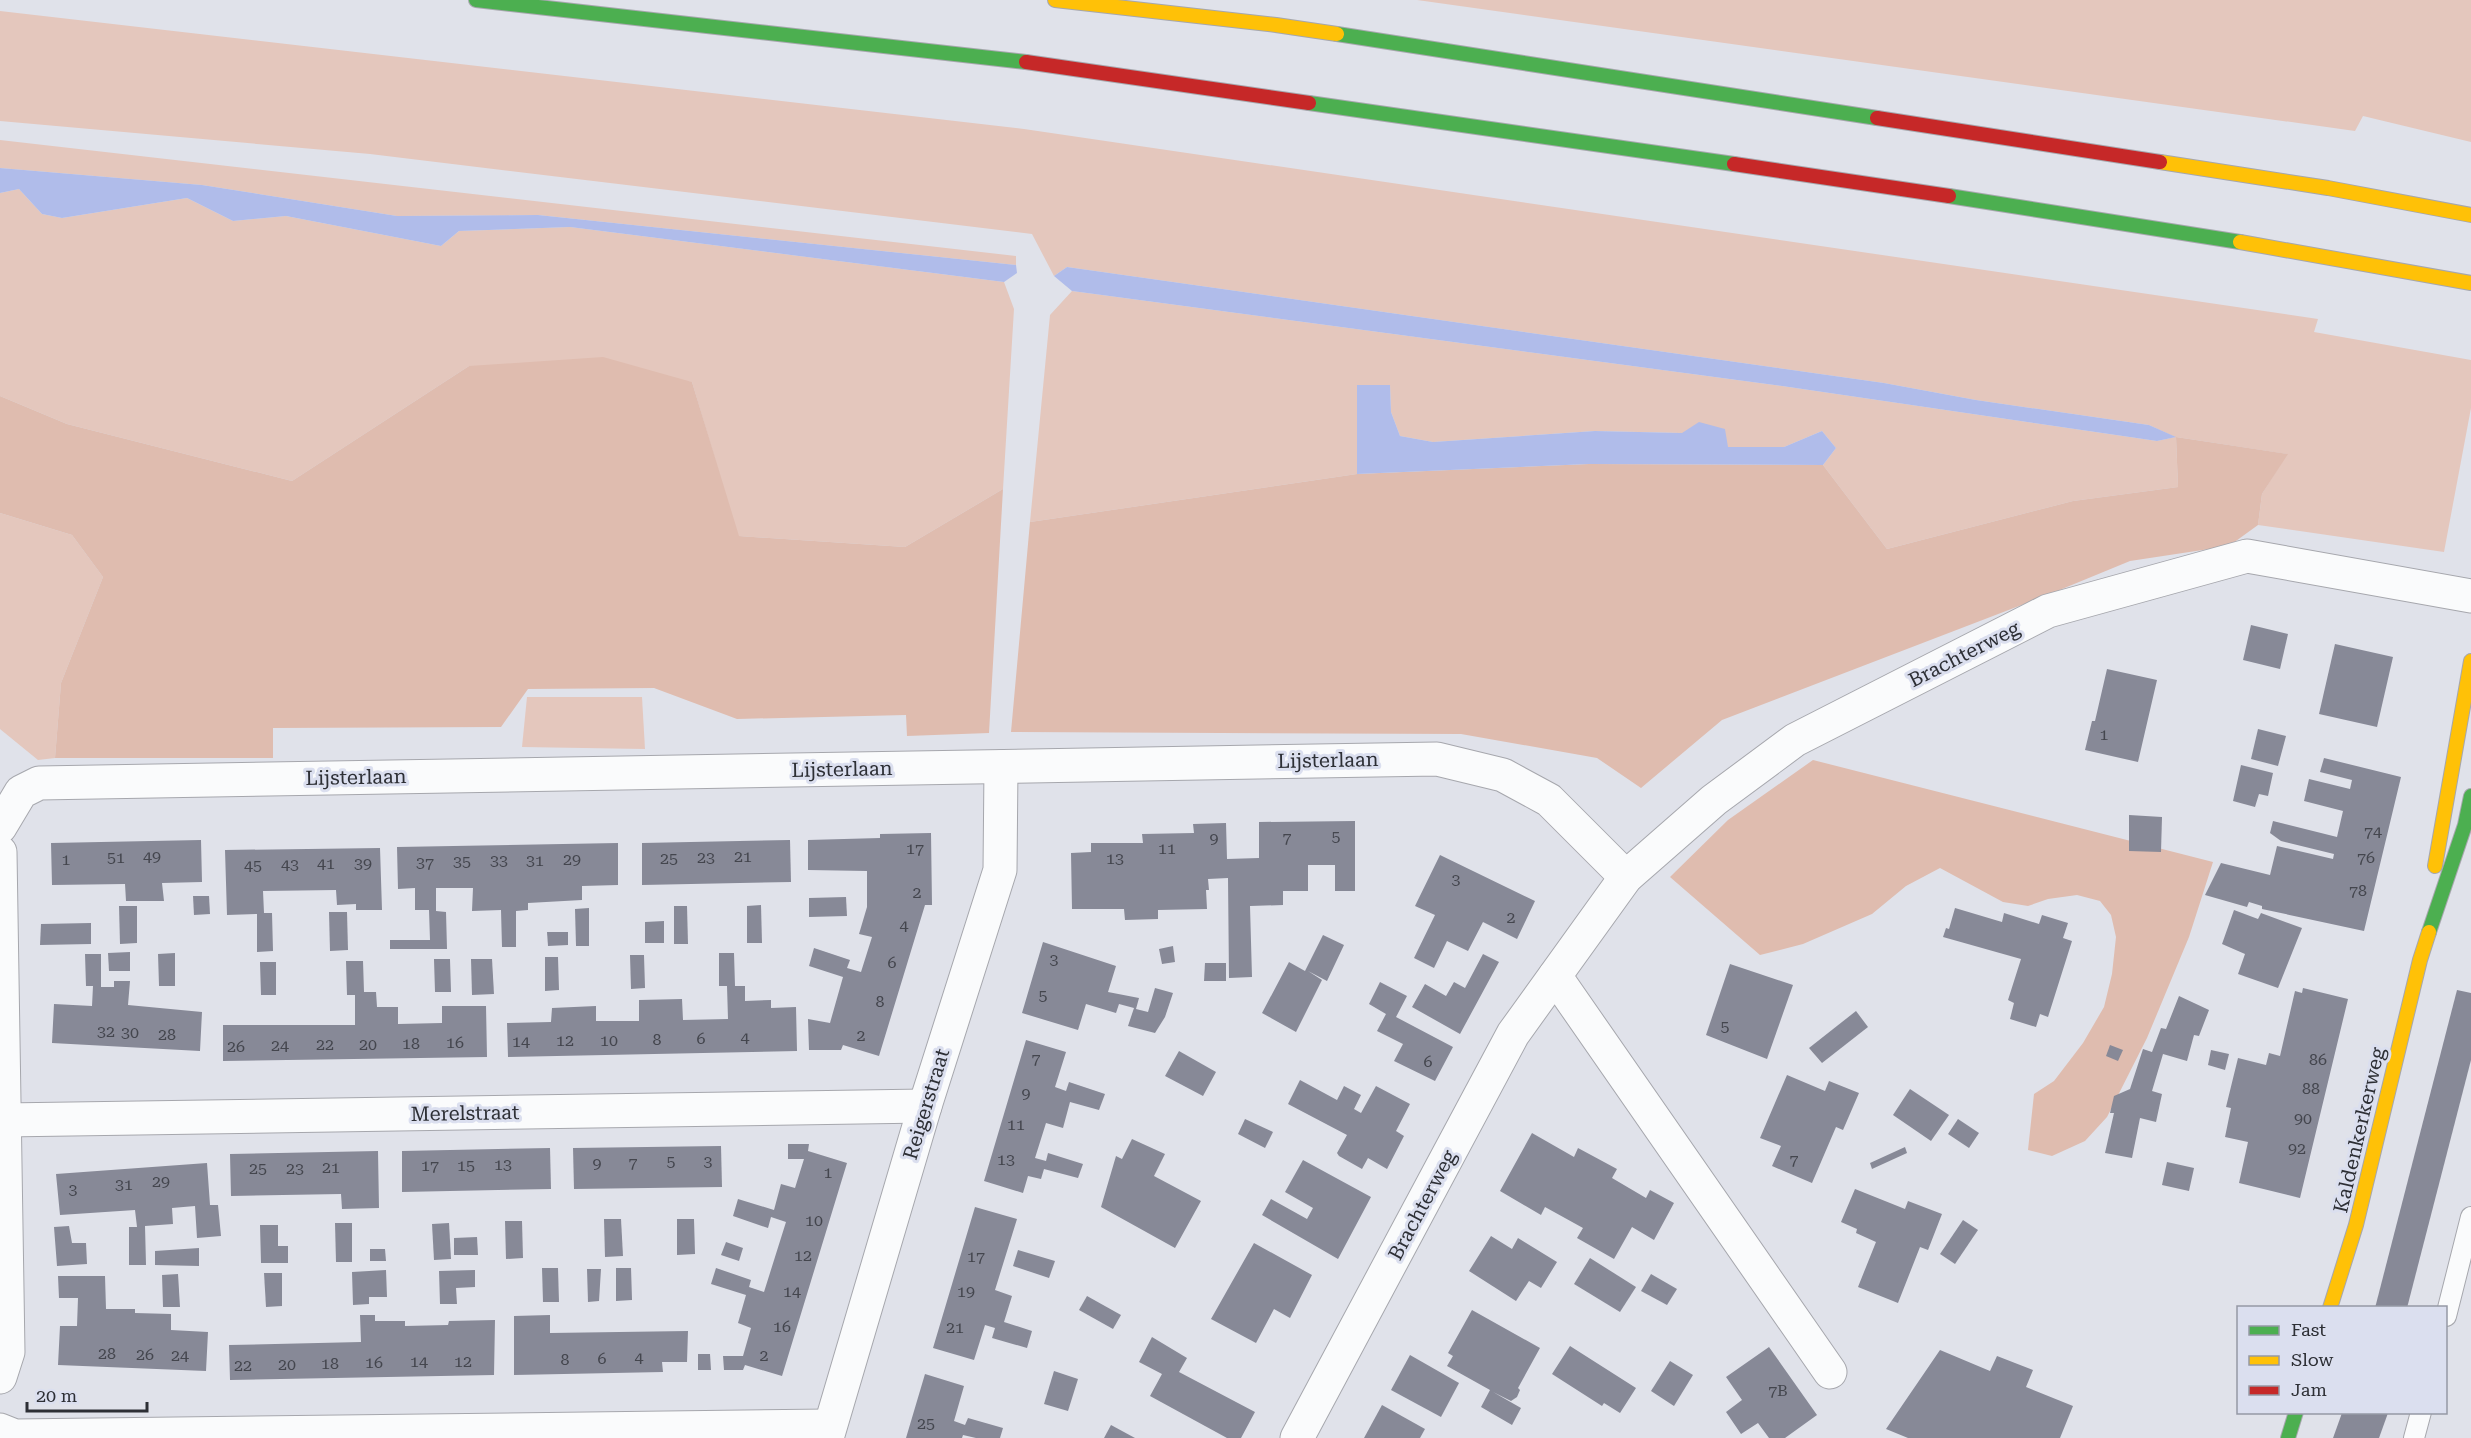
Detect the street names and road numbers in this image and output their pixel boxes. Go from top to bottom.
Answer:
street label: Brachterweg [1904,615,2024,692]
street label: Lijsterlaan [1277,747,1379,773]
street label: Lijsterlaan [791,756,893,782]
street label: Lijsterlaan [305,764,407,790]
street label: Kaldenkerkerweg [2328,1044,2390,1215]
street label: Reigerstraat [898,1045,954,1162]
street label: Merelstraat [411,1100,520,1126]
street label: Brachterweg [1383,1145,1461,1264]

